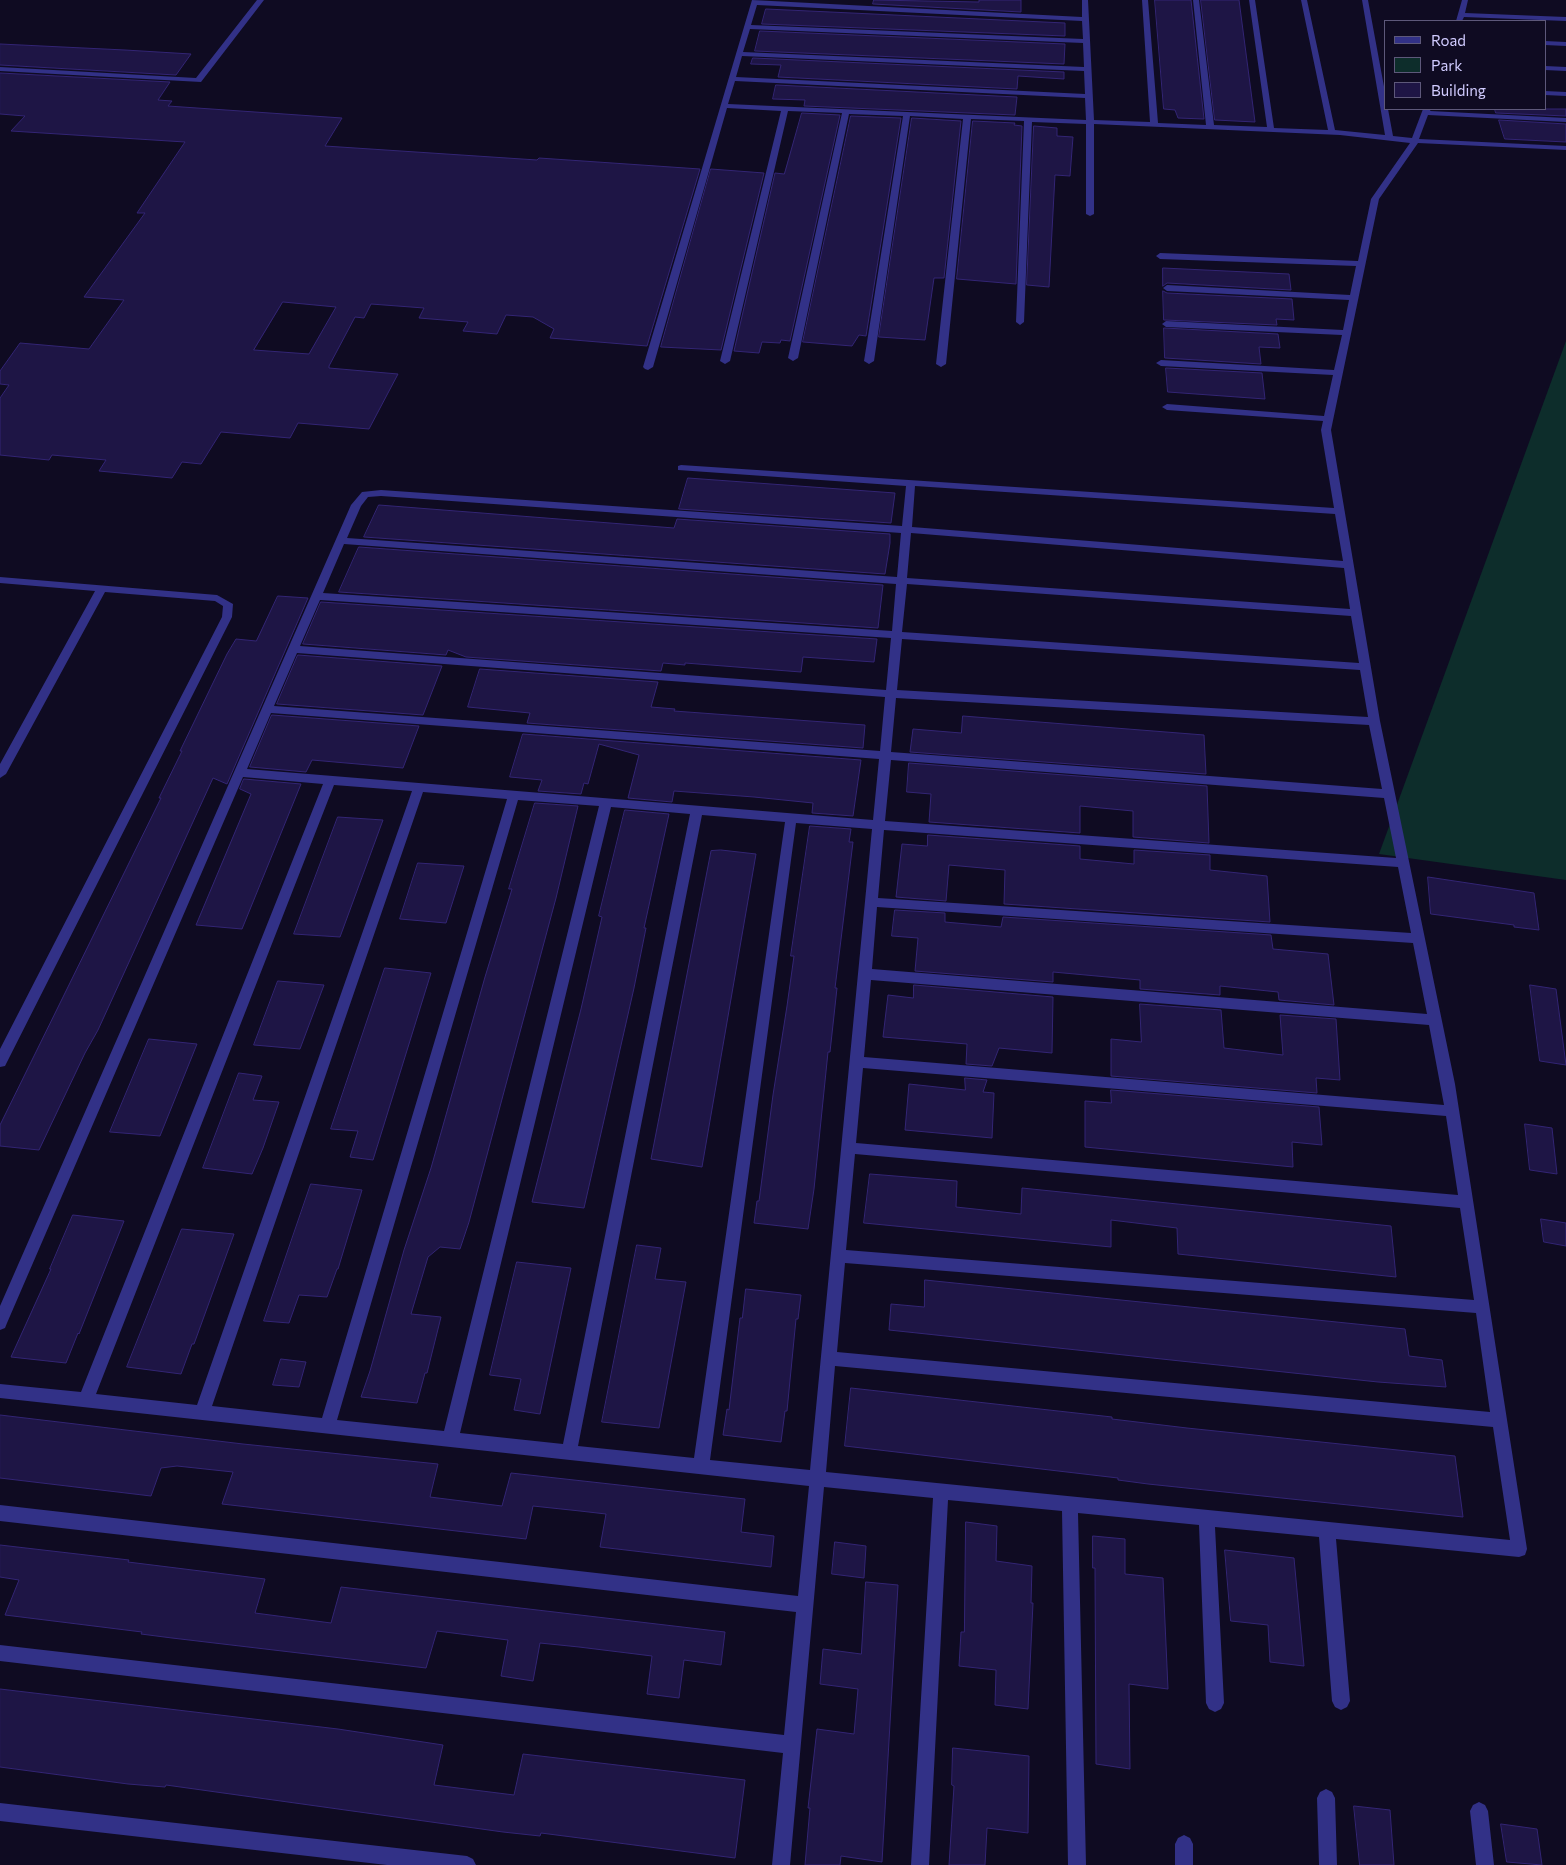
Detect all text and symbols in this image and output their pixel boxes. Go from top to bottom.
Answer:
legend [1384,20,1546,110]
text: Road [1431,31,1466,49]
text: Park [1431,56,1462,74]
text: Building [1431,81,1486,99]

